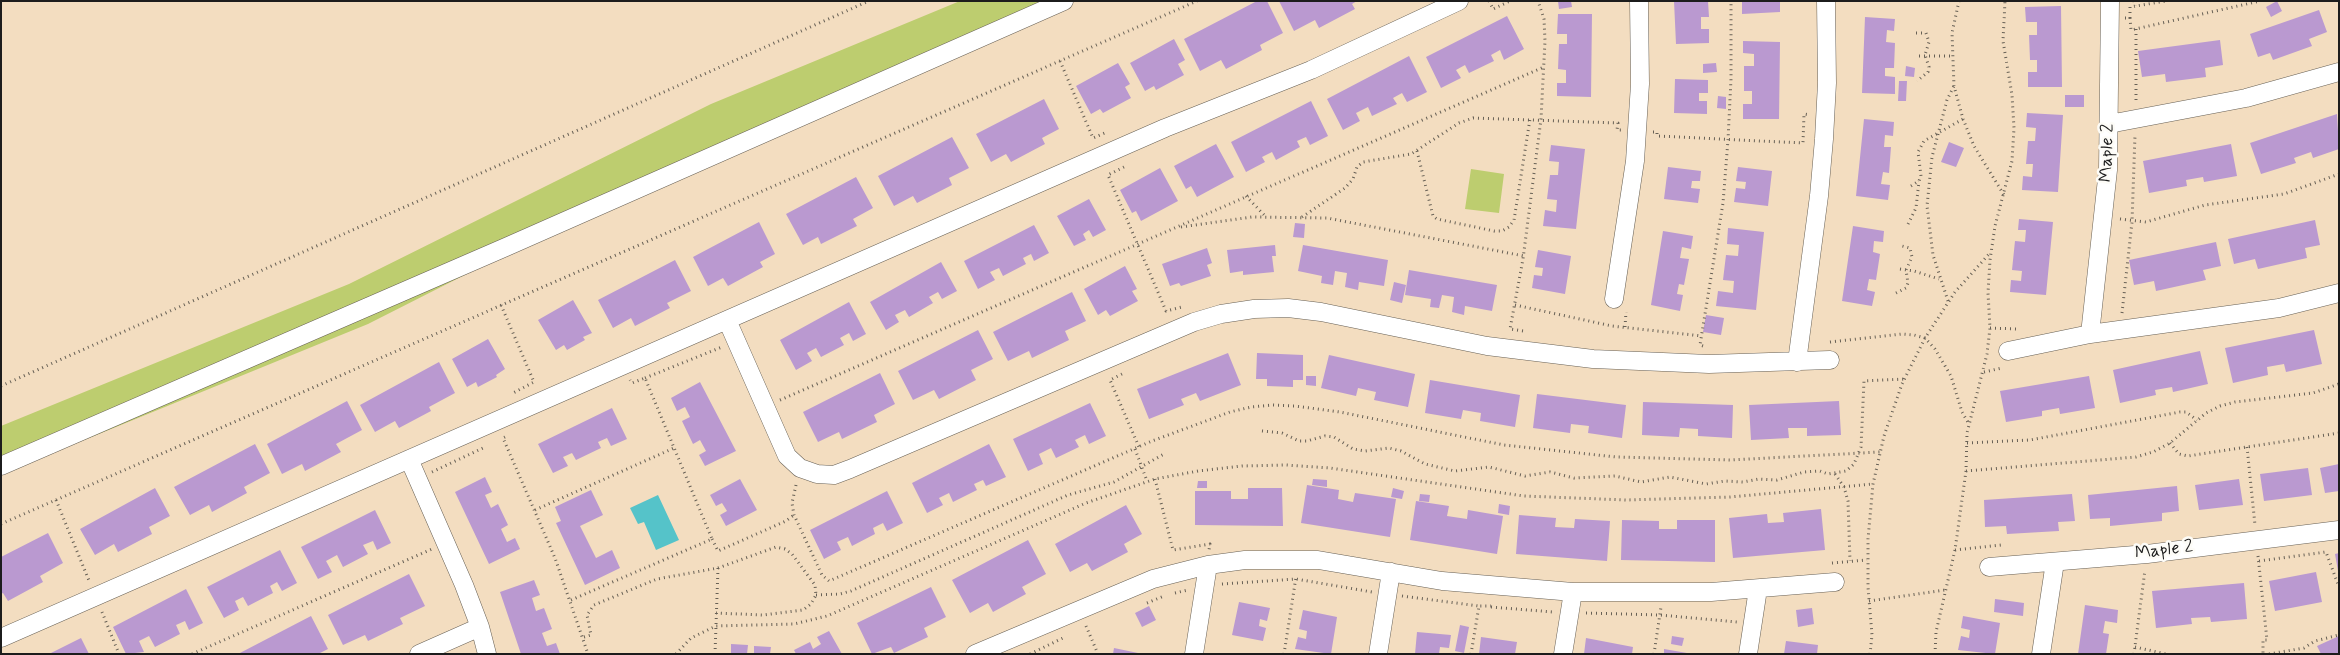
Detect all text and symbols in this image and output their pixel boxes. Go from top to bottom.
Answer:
street label: Maple 2 [2096,123,2120,183]
street label: Maple 2 [2134,537,2194,565]

